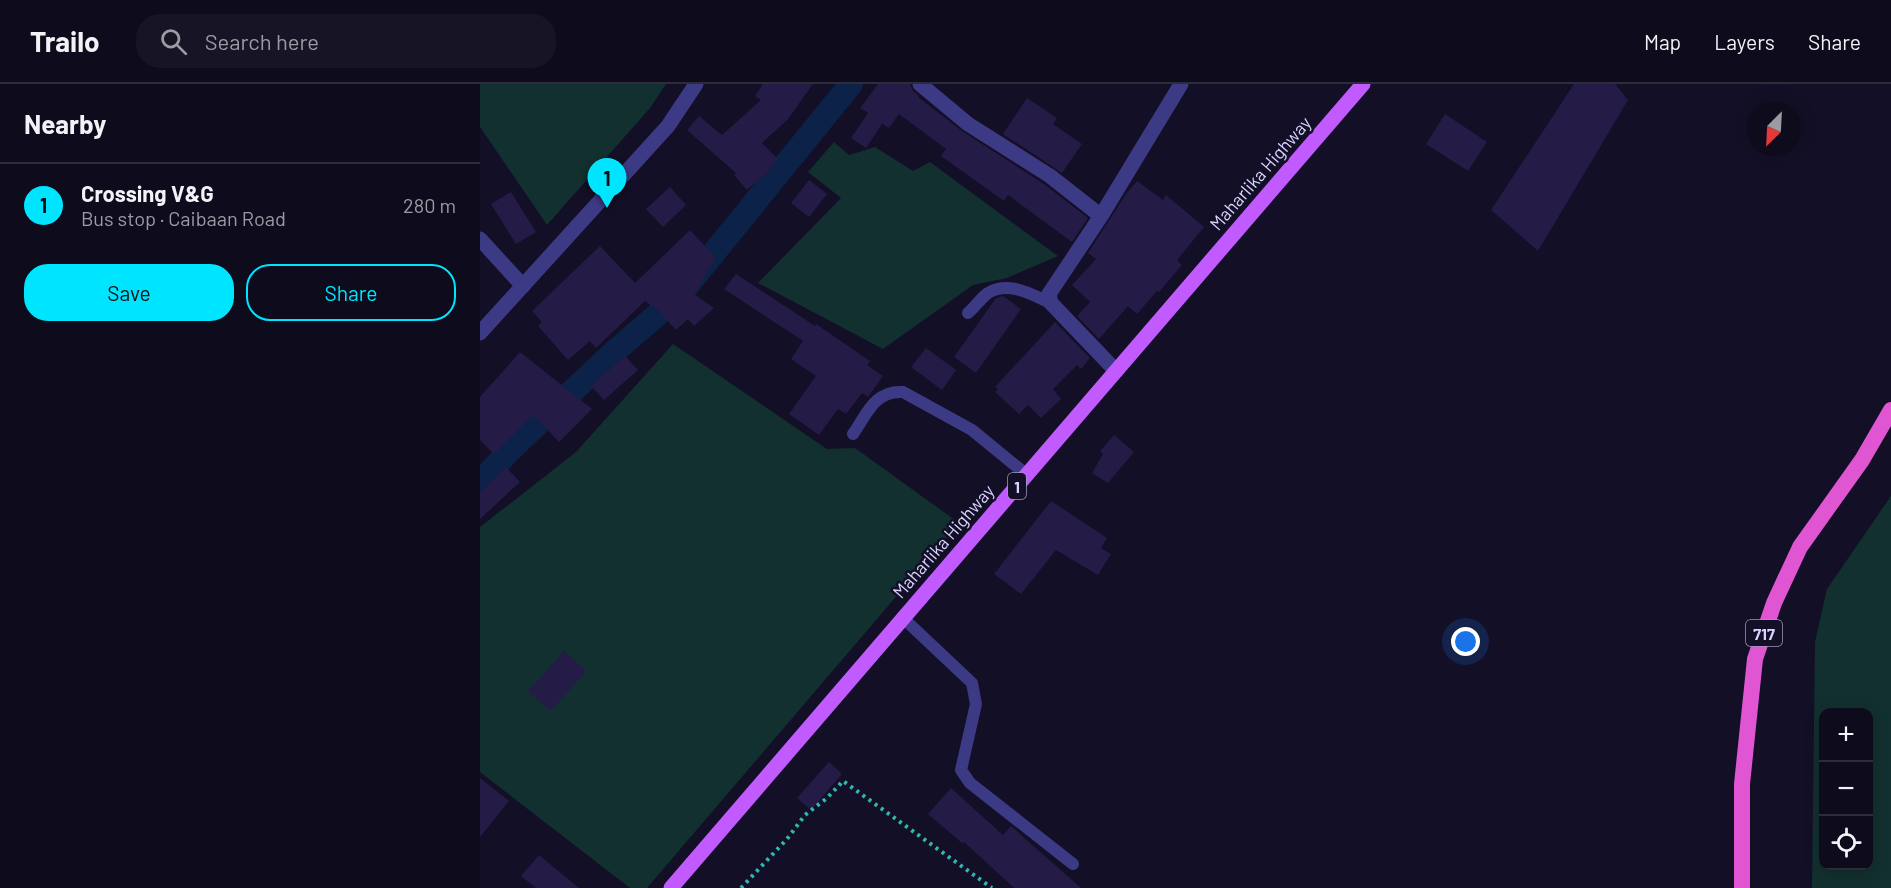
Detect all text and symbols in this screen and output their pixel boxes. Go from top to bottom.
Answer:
search box [136,14,556,68]
text: Trailo [30,24,100,58]
icon: search [157,25,190,58]
text: Search here [205,28,319,54]
text: Map [1644,29,1681,54]
text: Layers [1714,29,1775,54]
text: Share [1808,29,1861,54]
north arrow [1747,102,1801,156]
text: Nearby [24,108,106,139]
street label: Maharlika Highway [1205,112,1315,234]
pin: 1 [588,158,626,208]
text: Crossing V&G [81,180,214,206]
text: 1 [40,193,47,217]
text: 280 m [403,193,456,217]
text: Bus stop · Caibaan Road [81,206,286,230]
button: Save [24,264,234,321]
button: Share [246,264,456,321]
road number: 1 [1008,473,1026,499]
street label: Maharlika Highway [888,480,998,602]
road number: 717 [1746,620,1782,646]
your location [1451,627,1480,656]
map controls [1819,708,1873,870]
button: + [1819,708,1873,762]
button: − [1819,762,1873,816]
button: locate [1819,816,1873,870]

